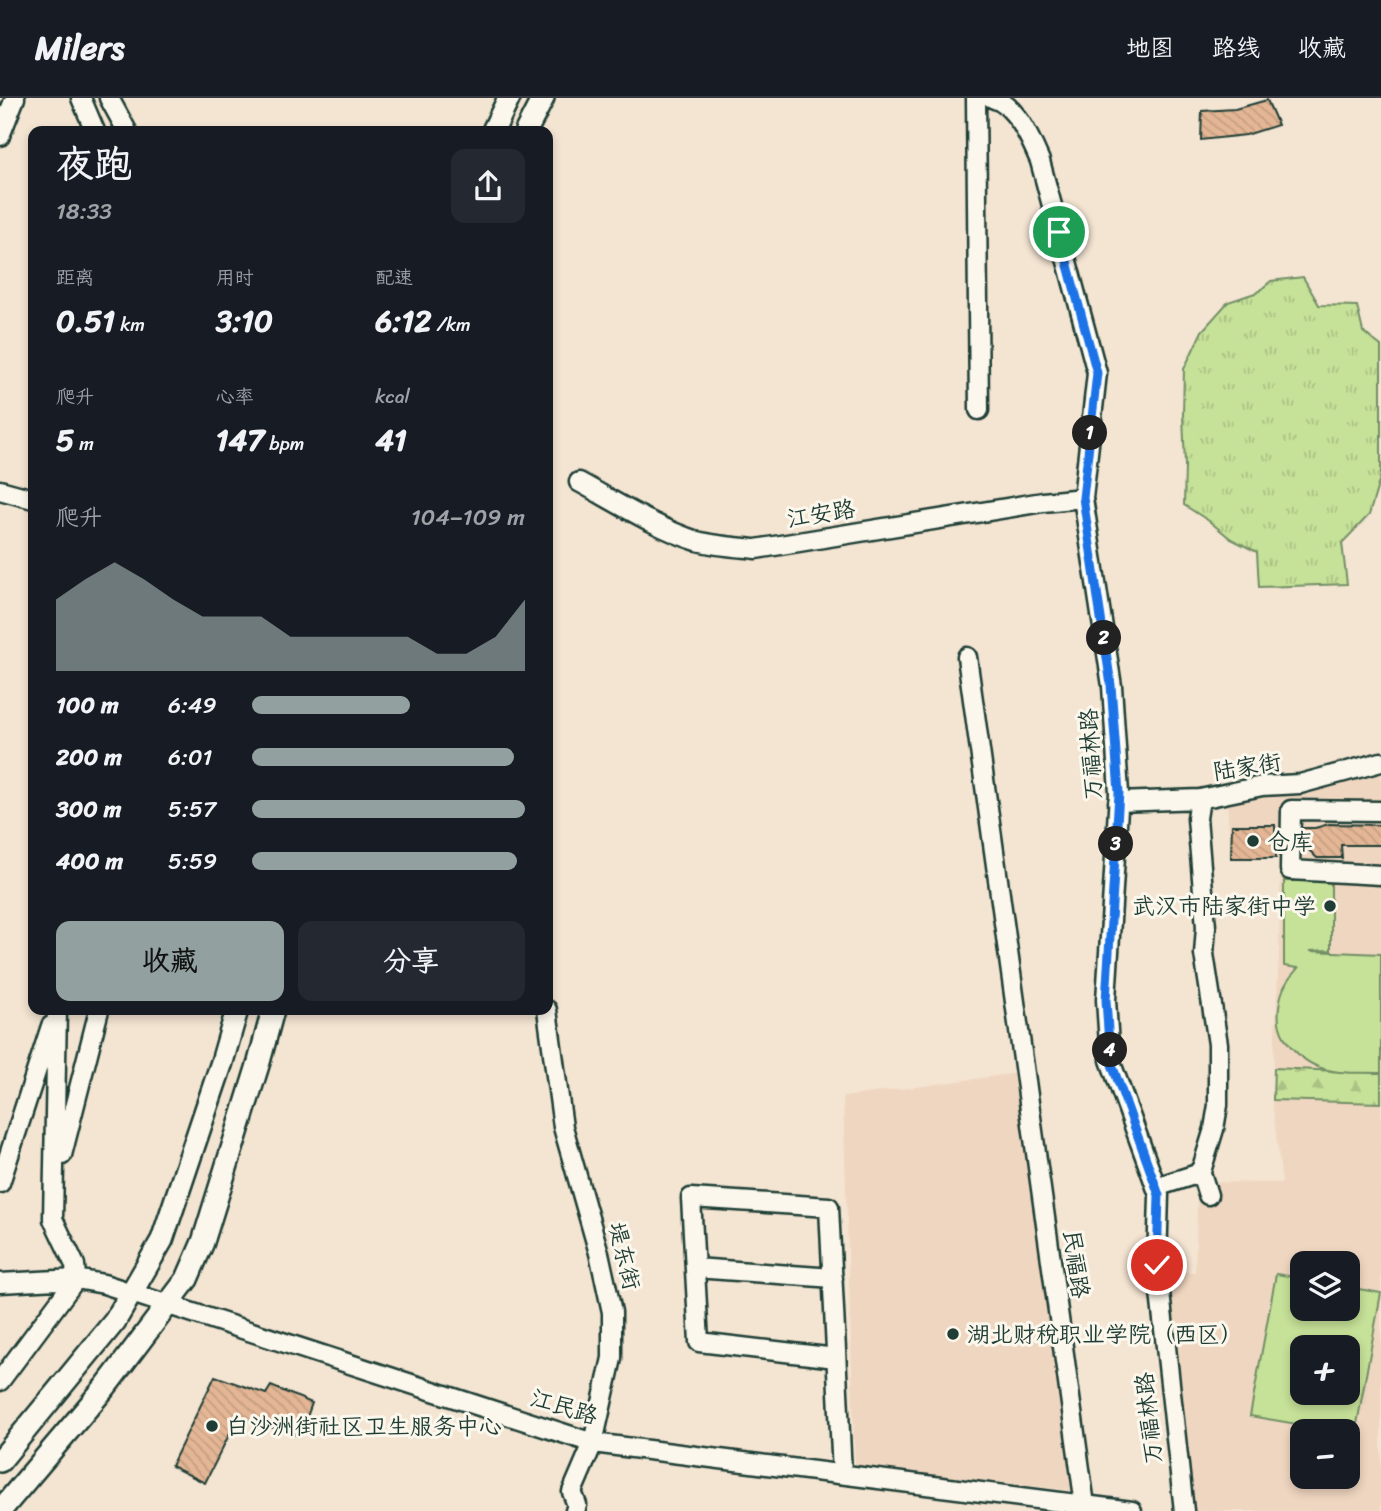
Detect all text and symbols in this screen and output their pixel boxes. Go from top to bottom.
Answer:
text: Milers [35,19,124,77]
text: 地图 [1126,27,1174,69]
text: 路线 [1212,27,1260,69]
text: 收藏 [1298,27,1346,69]
text: 夜跑 [56,131,132,198]
button: share [451,149,525,223]
text: 18:33 [56,191,112,232]
pin [1029,202,1089,262]
icon: arrive [1040,213,1078,251]
text: 距离 [56,261,94,294]
text: 用时 [216,261,254,294]
text: 配速 [375,261,413,294]
text: 0.51 [56,294,115,348]
text: 3:10 [216,294,273,348]
text: 6:12 [375,294,432,348]
text: km [115,308,145,341]
text: /km [432,308,471,341]
text: 爬升 [56,380,94,413]
text: 心率 [216,380,254,413]
text: kcal [375,380,410,413]
text: 5 [56,413,74,467]
text: 147 [216,413,264,467]
text: 41 [375,413,407,467]
pin: 1 [1072,416,1108,450]
text: 1 [1085,416,1094,449]
text: m [74,427,94,460]
text: bpm [264,427,304,460]
street label: 江安路 [784,488,858,540]
text: 爬升 [56,497,102,538]
text: 104–109 m [411,497,525,538]
pin: 2 [1086,620,1122,656]
text: 2 [1098,621,1109,654]
text: 100 m [56,685,119,726]
text: 6:49 [168,685,217,726]
street label: 万福林路 [1068,707,1114,801]
text: 200 m [56,737,122,778]
text: 6:01 [168,737,212,778]
street label: 陆家街 [1210,741,1284,793]
text: 300 m [56,789,121,830]
text: 5:57 [168,789,216,830]
place label: 仓库 [1267,821,1313,862]
pin: 3 [1098,826,1134,862]
text: 3 [1110,827,1121,860]
marker: 仓库 [1245,833,1261,849]
text: 400 m [56,841,123,882]
text: 5:59 [168,841,217,882]
place label: 武汉市陆家街中学 [1132,886,1316,927]
marker: 武汉市陆家街中学 [1322,898,1338,914]
button: 收藏 [56,921,284,1001]
button: 分享 [298,921,525,1001]
pin: 4 [1092,1032,1128,1068]
text: 4 [1104,1033,1115,1066]
street label: 堤东街 [596,1218,652,1294]
street label: 民福路 [1051,1227,1101,1301]
pin [1127,1235,1187,1295]
icon: check [1138,1246,1176,1284]
map controls [1290,1251,1360,1489]
button: layers [1290,1251,1360,1321]
place label: 湖北财税职业学院（西区） [967,1314,1243,1355]
marker: 湖北财税职业学院（西区） [945,1326,961,1342]
button: + [1290,1335,1360,1405]
street label: 万福林路 [1124,1370,1174,1466]
street label: 江民路 [525,1377,603,1437]
place label: 白沙洲街社区卫生服务中心 [226,1406,502,1447]
marker: 白沙洲街社区卫生服务中心 [204,1418,220,1434]
button: − [1290,1419,1360,1489]

